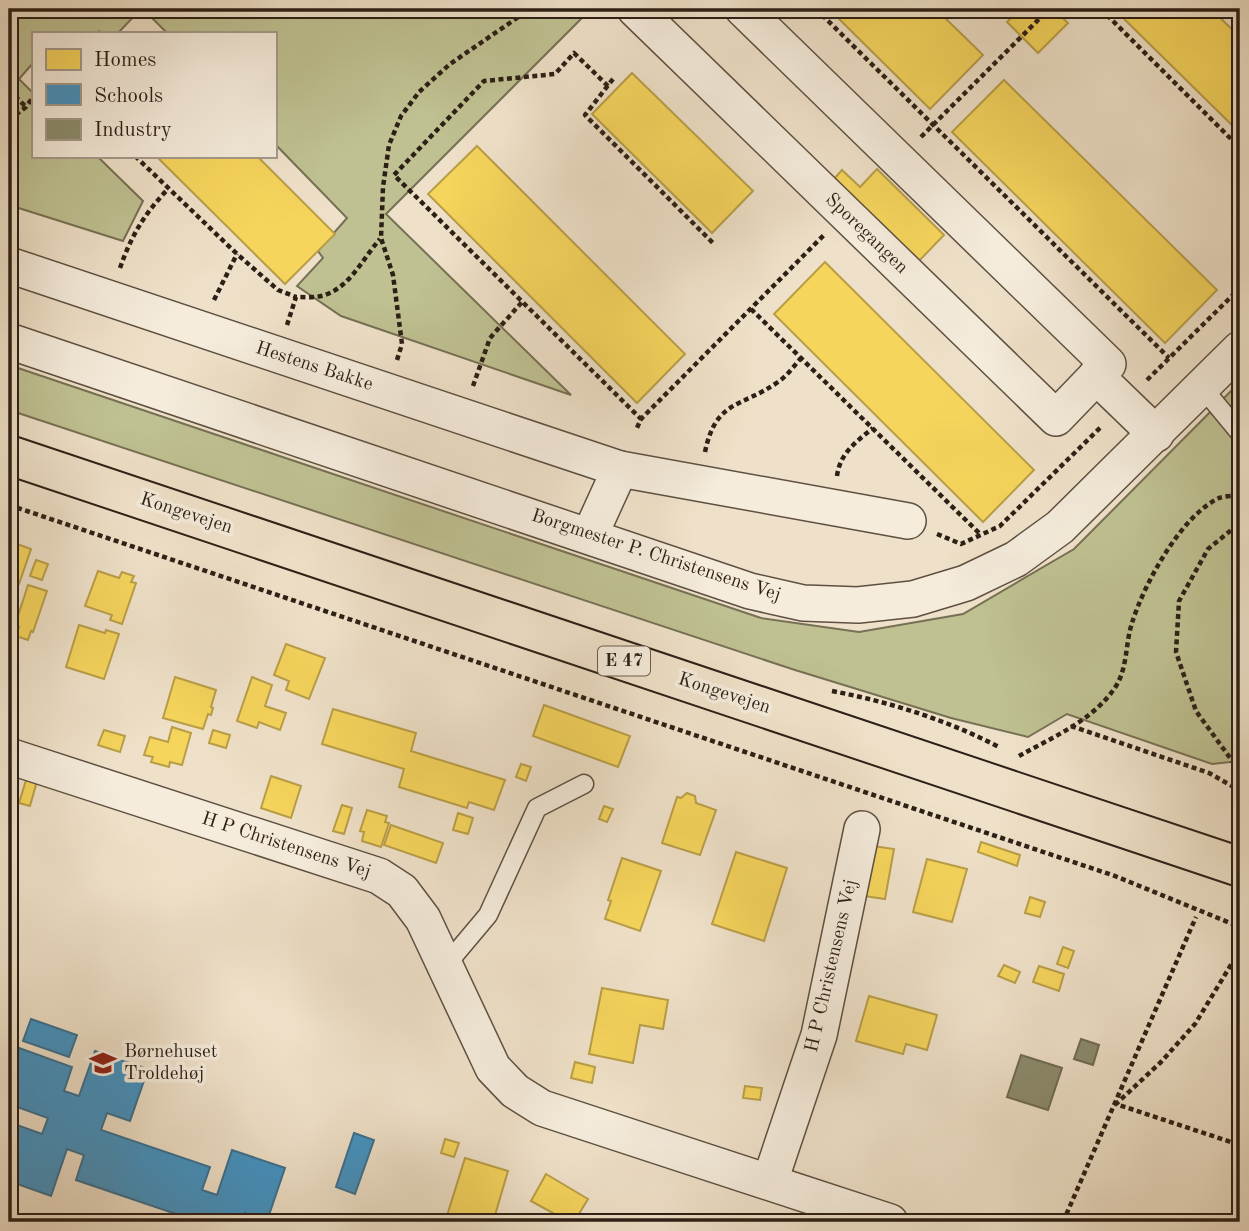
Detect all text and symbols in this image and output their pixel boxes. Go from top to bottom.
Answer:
legend [32,32,276,158]
text: Homes [94,50,156,71]
text: Schools [94,86,163,107]
text: Industry [94,120,172,141]
street label: Sporegangen [821,190,911,278]
street label: Hestens Bakke [253,339,375,395]
street label: Kongevejen [137,490,235,538]
street label: Borgmester P. Christensens Vej [529,507,783,605]
road number: E 47 [598,646,650,676]
street label: Kongevejen [675,670,773,718]
street label: H P Christensens Vej [199,810,373,882]
street label: H P Christensens Vej [803,878,861,1054]
place label: Børnehuset Troldehøj [124,1043,217,1084]
school or university icon: Børnehuset Troldehøj [88,1048,118,1078]

